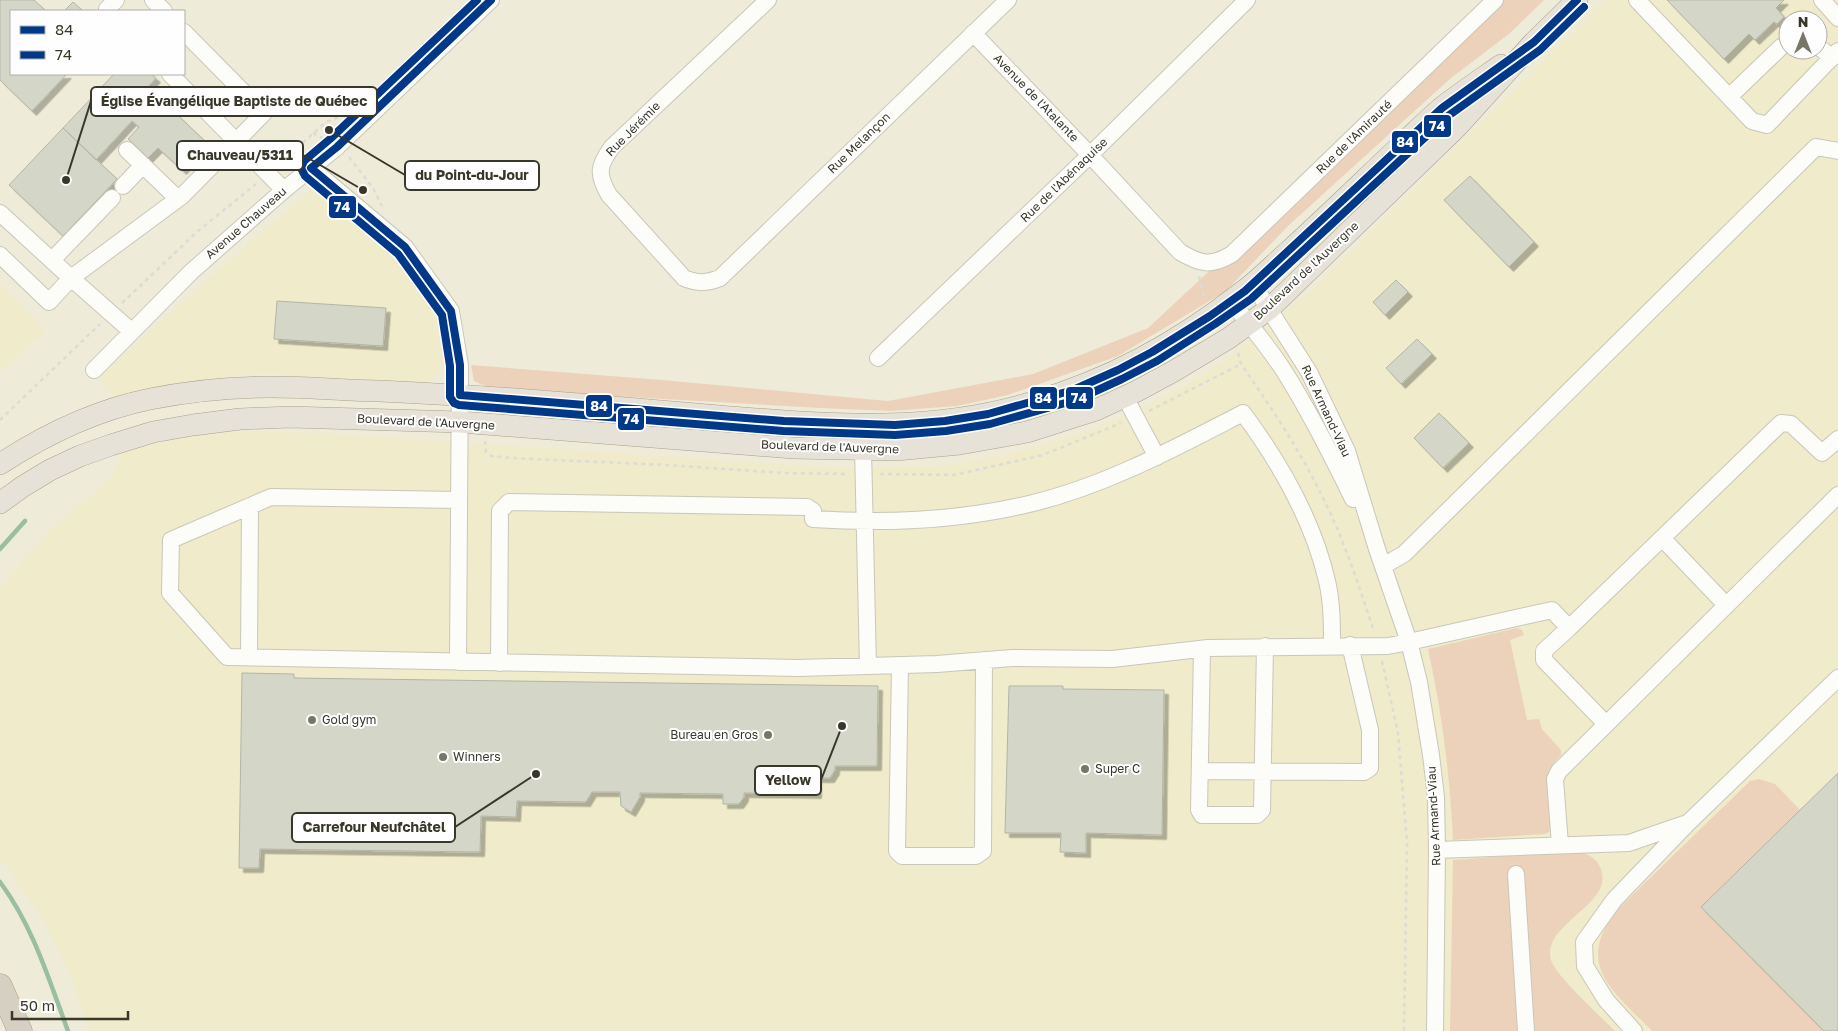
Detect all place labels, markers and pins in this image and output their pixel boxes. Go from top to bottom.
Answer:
callout: Église Évangélique Baptiste de Québec [91,87,377,116]
callout: Chauveau/5311 [177,141,303,170]
callout: du Point-du-Jour [405,161,539,190]
place label: Gold gym [322,712,376,727]
marker: Gold gym [306,714,318,726]
place label: Bureau en Gros [670,727,758,742]
marker: Bureau en Gros [762,729,774,741]
place label: Winners [453,749,501,764]
marker: Winners [437,751,449,763]
place label: Super C [1095,761,1140,776]
marker: Super C [1079,763,1091,775]
callout: Yellow [755,766,821,795]
callout: Carrefour Neufchâtel [292,813,455,842]

